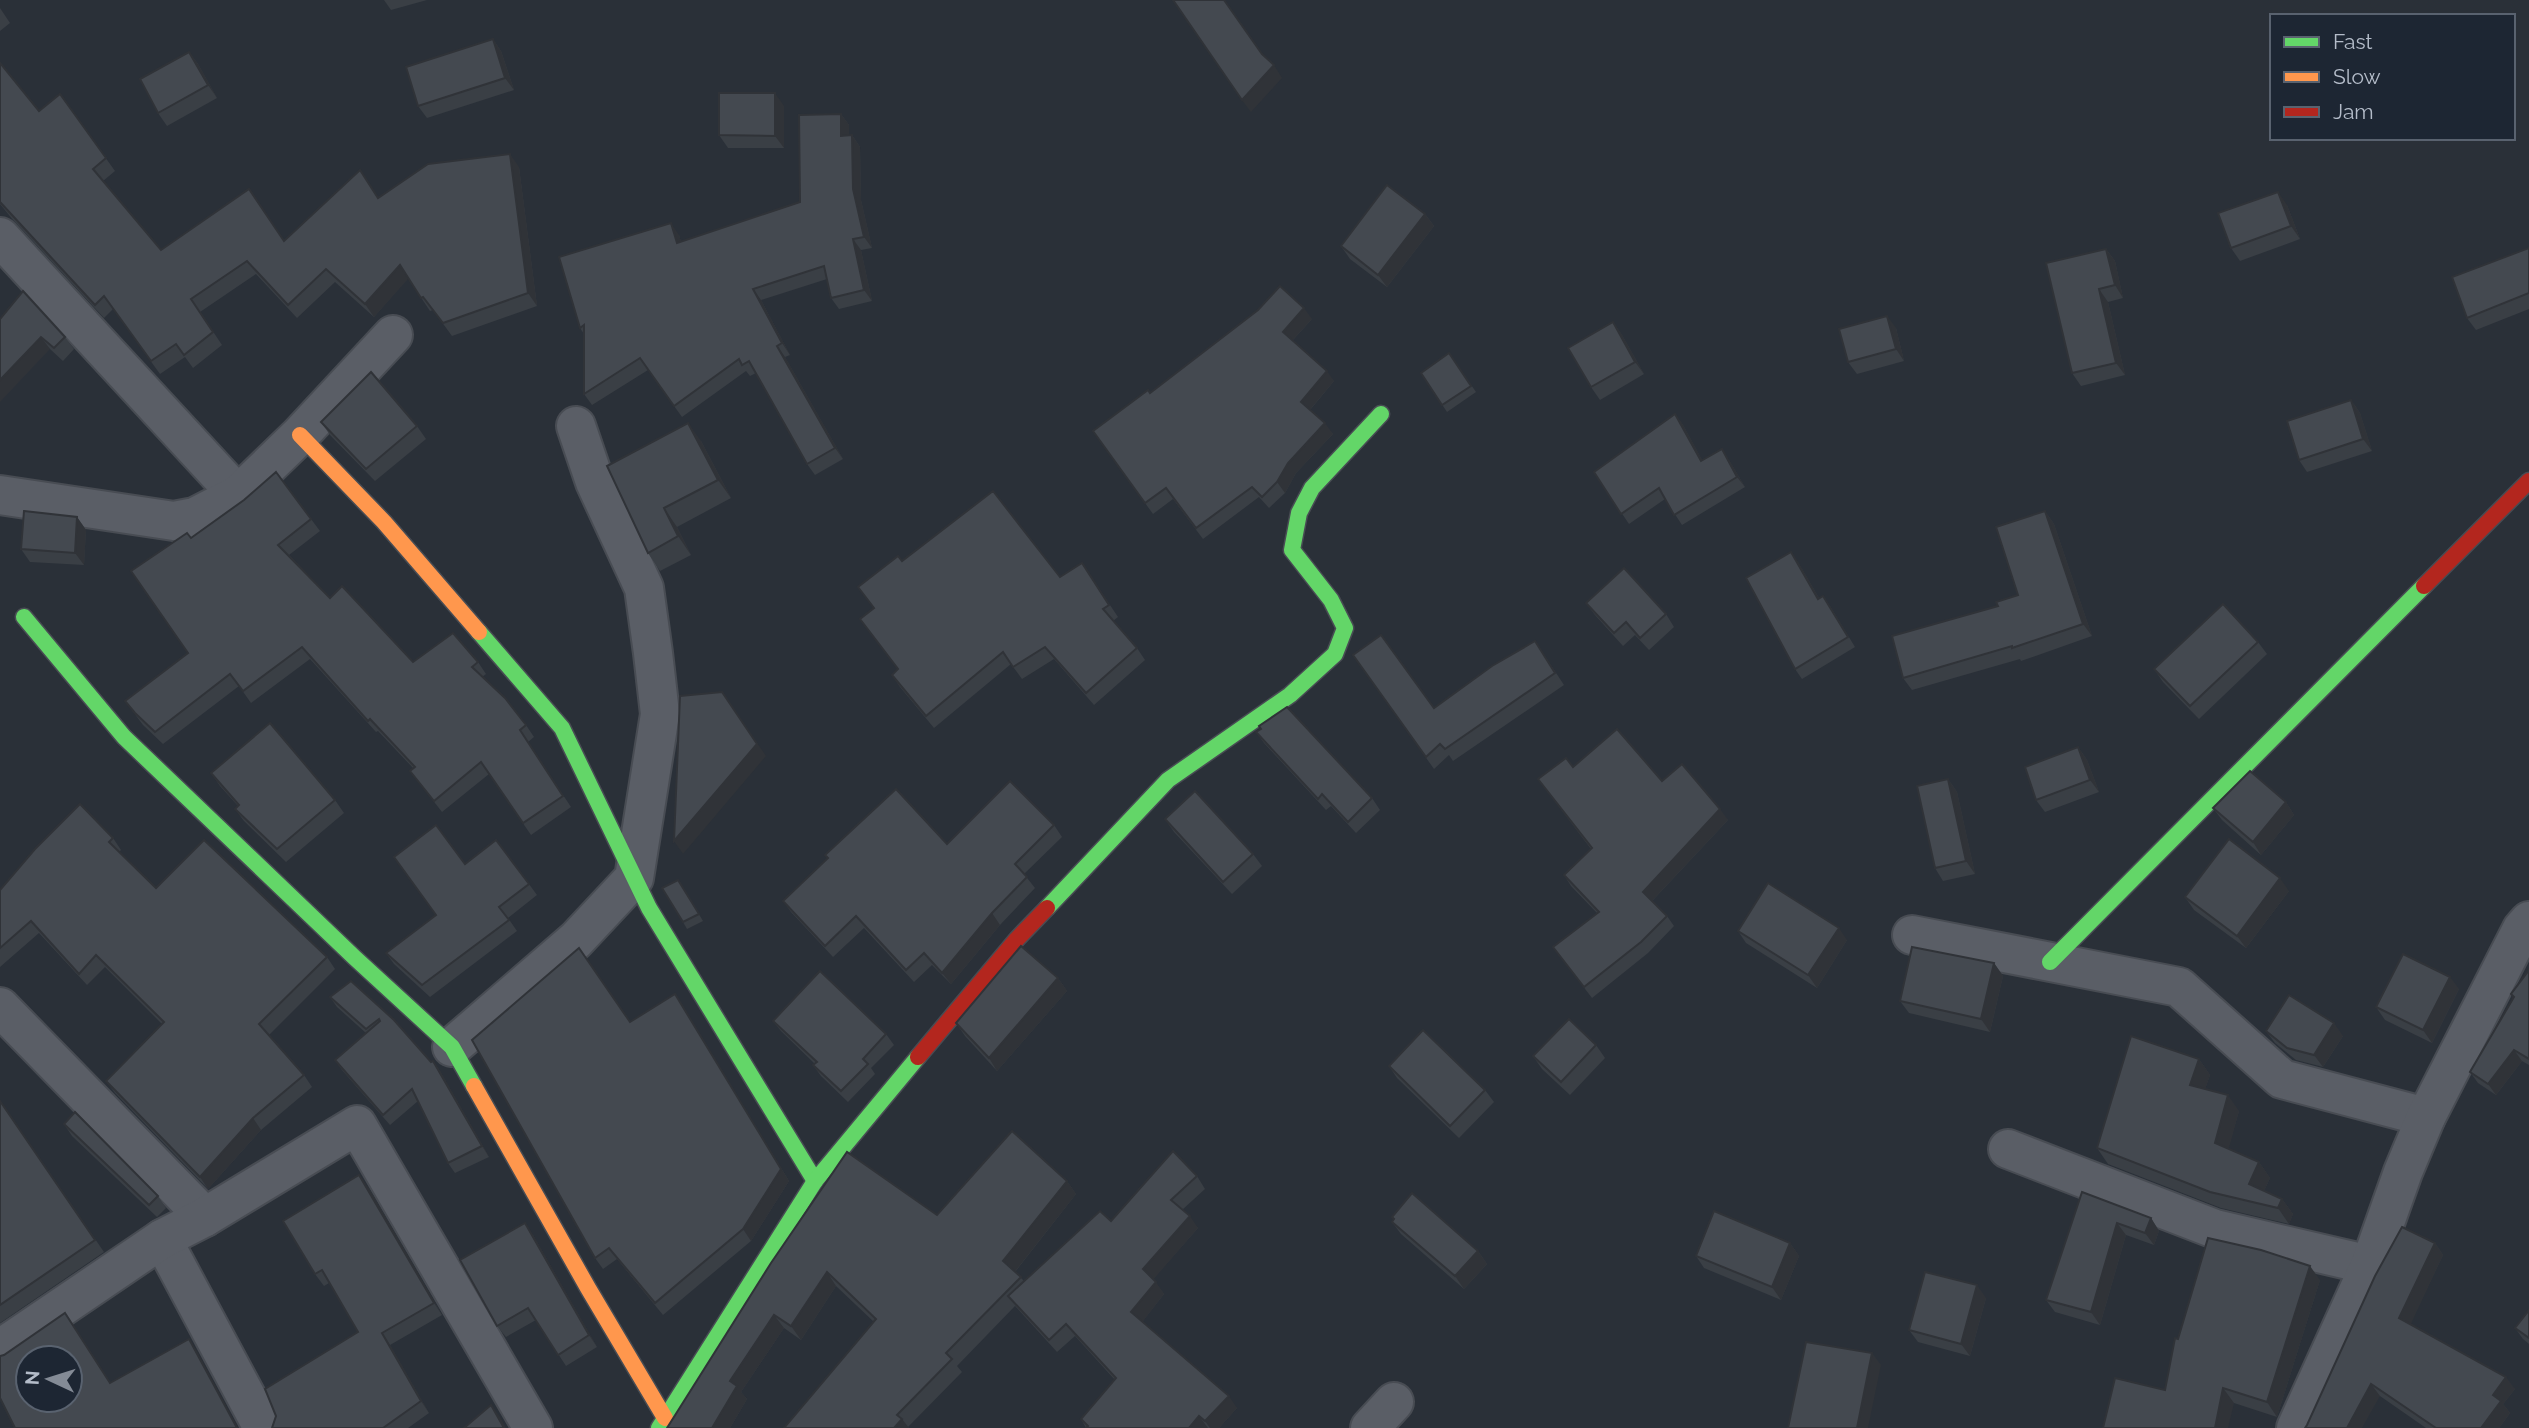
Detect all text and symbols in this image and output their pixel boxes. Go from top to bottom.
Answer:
legend [2270,14,2515,140]
text: Fast [2333,29,2373,54]
text: Slow [2333,64,2381,89]
text: Jam [2333,99,2374,124]
north arrow [14,1344,84,1414]
text: N [21,1370,44,1386]

